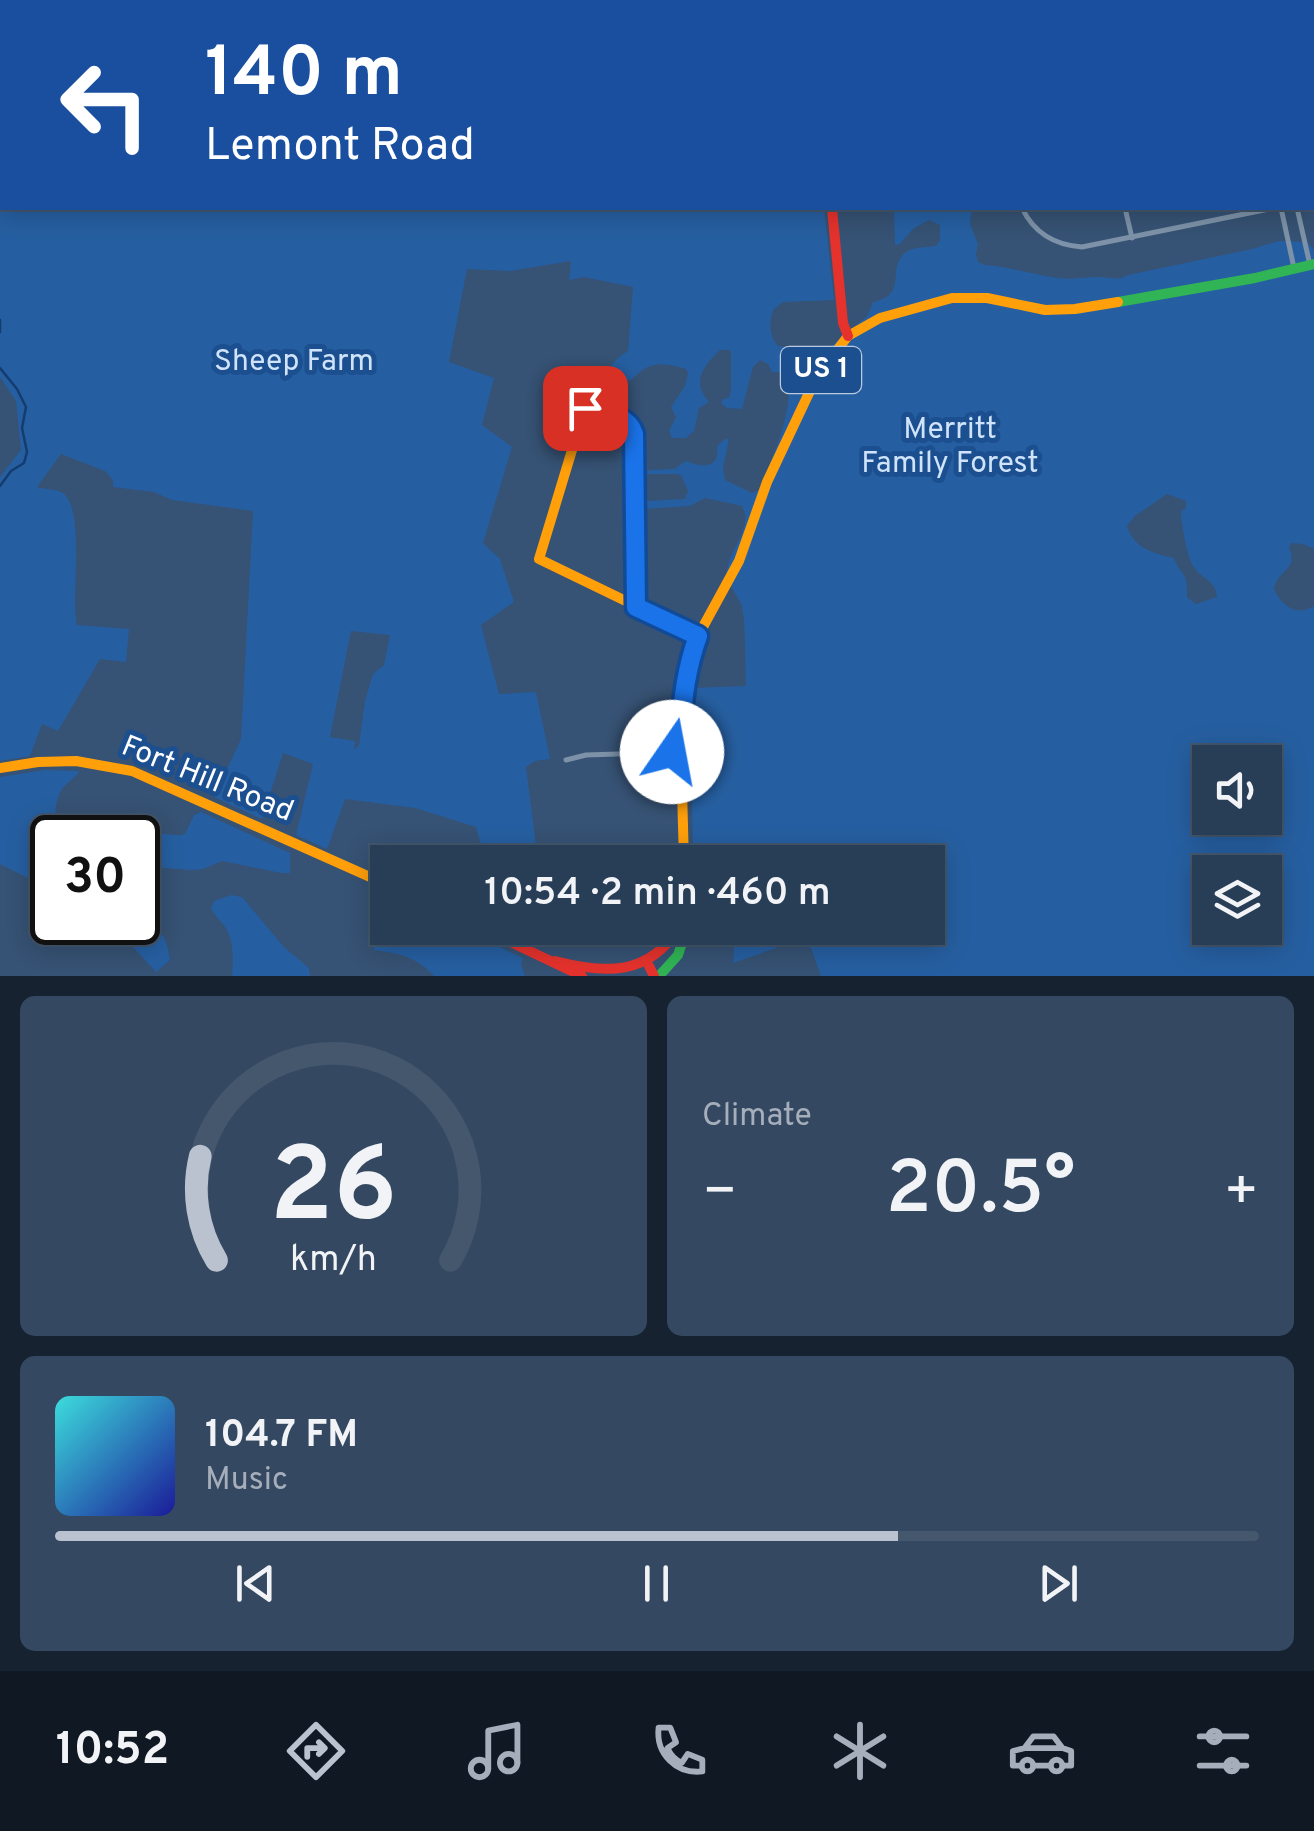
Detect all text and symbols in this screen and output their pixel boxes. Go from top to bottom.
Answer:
text: 140 m [205,32,403,121]
icon: left [40,40,170,170]
text: Lemont Road [205,119,475,176]
park label: Sheep Farm [214,344,374,381]
road number: US 1 [781,347,861,393]
pin [543,366,628,451]
icon: arrive [558,381,613,436]
park label: Merritt Family Forest [861,412,1039,483]
position arrow [620,700,724,804]
street label: Fort Hill Road [116,729,298,831]
map controls [1192,745,1282,945]
button: sound [1192,745,1282,835]
speed limit sign: 30 [30,815,160,945]
button: layers [1192,855,1282,945]
text: 10:54 · 2 min · 460 m [484,870,831,919]
text: Climate [702,1097,812,1137]
text: 26 [270,1126,397,1258]
text: 20.5° [886,1145,1075,1240]
text: − [702,1159,737,1229]
text: + [1224,1159,1259,1229]
text: km/h [290,1238,377,1284]
text: 104.7 FM [205,1412,358,1461]
text: Music [205,1461,288,1501]
icon: previous [228,1556,283,1611]
icon: pause [629,1556,684,1611]
icon: next [1031,1556,1086,1611]
icon: directions [281,1716,351,1786]
icon: music [462,1716,532,1786]
icon: phone [644,1716,714,1786]
icon: climate [825,1716,895,1786]
icon: car [1007,1716,1077,1786]
icon: filters [1188,1716,1258,1786]
text: 10:52 [56,1723,169,1780]

